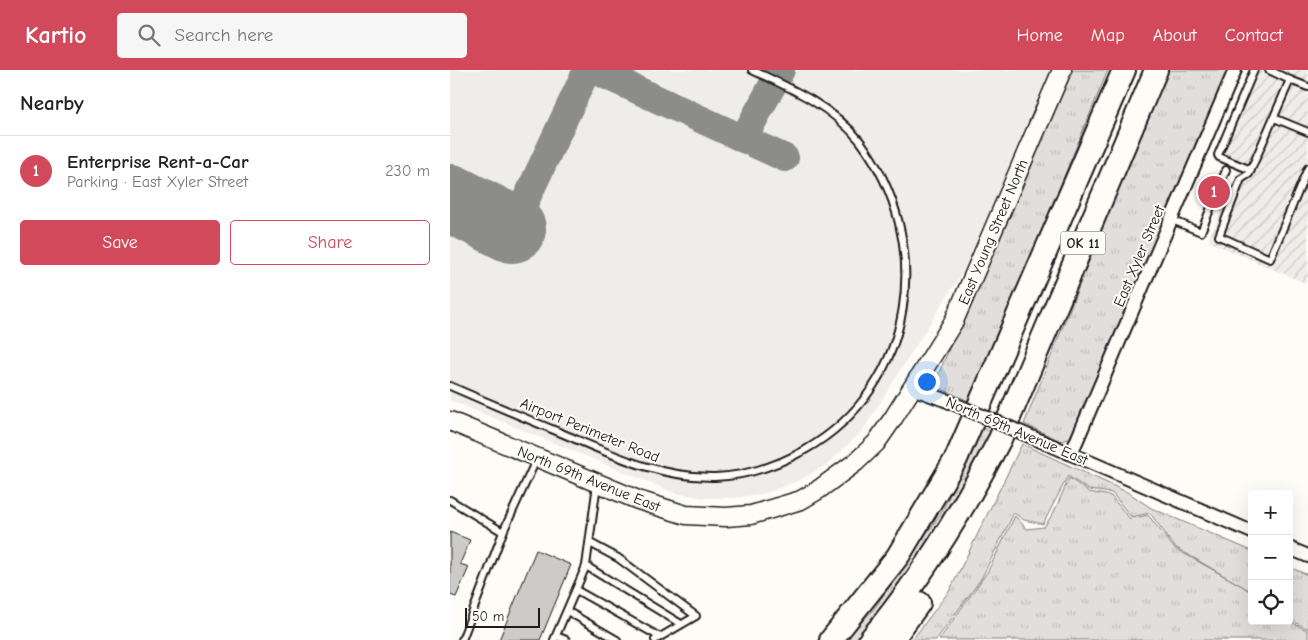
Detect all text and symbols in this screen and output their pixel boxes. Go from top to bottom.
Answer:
search box [117,13,467,58]
text: Kartio [25,21,87,49]
icon: search [135,21,163,49]
text: Search here [175,24,273,46]
text: Home [1016,25,1063,46]
text: Map [1091,25,1125,46]
text: About [1153,25,1197,46]
text: Contact [1225,25,1283,46]
text: Nearby [20,91,84,115]
text: Enterprise Rent-a-Car [67,151,249,173]
street label: East Young Street North [954,157,1032,307]
text: 1 [33,162,39,180]
text: 230 m [385,162,430,180]
text: Parking · East Xyler Street [67,173,248,191]
pin: 1 [1198,173,1230,211]
street label: East Xyler Street [1109,202,1169,310]
button: Save [20,220,220,265]
button: Share [230,220,430,265]
road number: OK 11 [1060,232,1106,254]
your location [914,369,940,395]
street label: North 69th Avenue East [943,393,1091,469]
street label: Airport Perimeter Road [518,394,662,466]
street label: North 69th Avenue East [515,442,664,516]
map controls [1248,490,1293,625]
button: + [1248,490,1293,535]
button: − [1248,535,1293,580]
button: locate [1248,580,1293,625]
scale bar [465,605,540,628]
text: 50 m [472,608,504,625]

